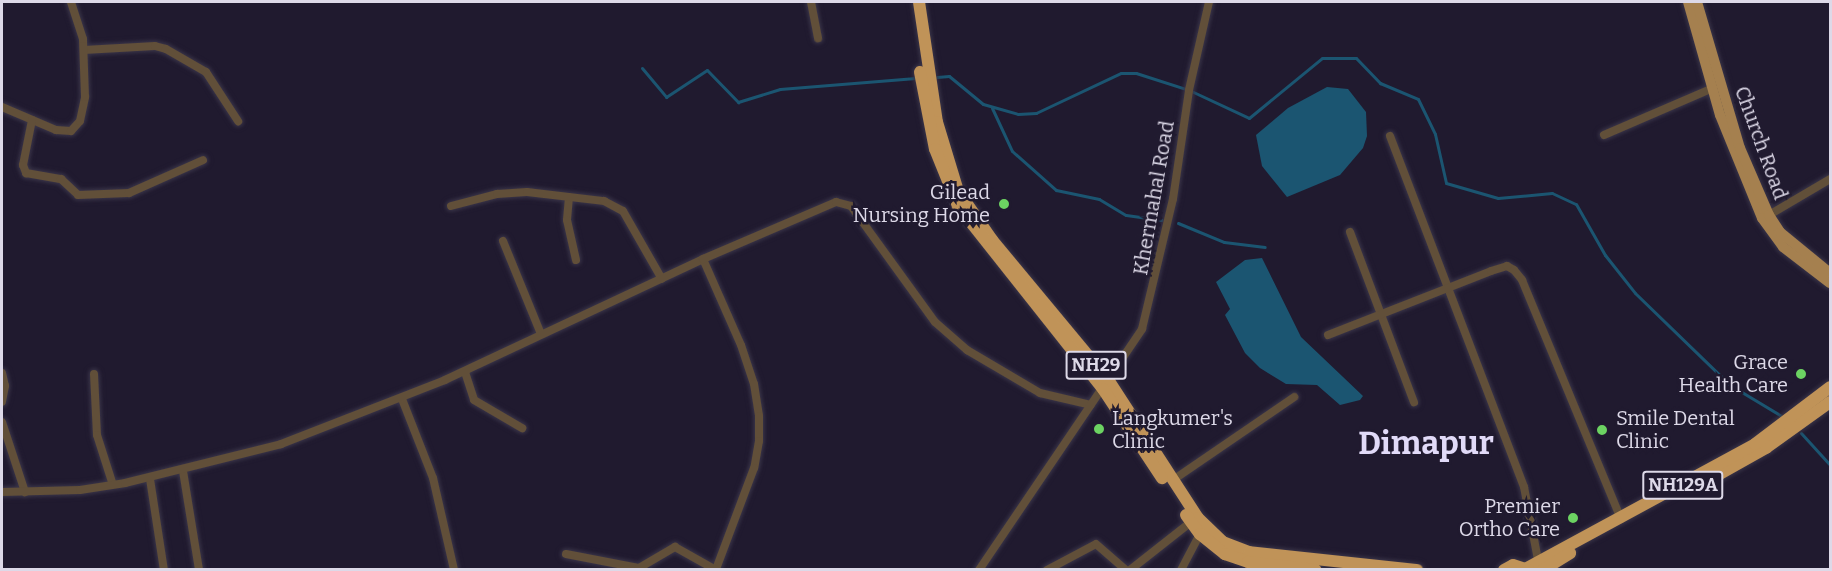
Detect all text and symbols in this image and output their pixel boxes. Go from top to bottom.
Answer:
street label: Church Road [1729,83,1793,203]
street label: Khermahal Road [1129,119,1179,277]
place label: Gilead Nursing Home [853,180,990,227]
marker: Gilead Nursing Home [995,195,1013,213]
road number: NH29 [1064,350,1128,380]
place label: Grace Health Care [1679,350,1788,397]
marker: Grace Health Care [1792,365,1810,383]
place label: Langkumer's Clinic [1112,406,1233,453]
place label: Smile Dental Clinic [1616,406,1735,453]
marker: Langkumer's Clinic [1090,420,1108,438]
marker: Smile Dental Clinic [1593,421,1611,439]
district label: Dimapur [1358,424,1494,462]
road number: NH129A [1641,470,1725,500]
place label: Premier Ortho Care [1459,494,1560,541]
marker: Premier Ortho Care [1564,509,1582,527]

